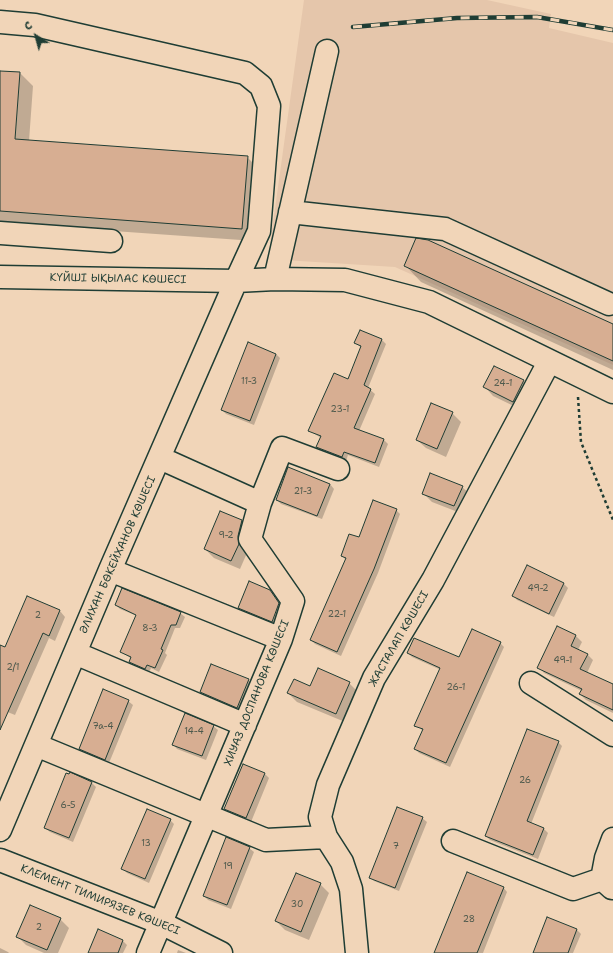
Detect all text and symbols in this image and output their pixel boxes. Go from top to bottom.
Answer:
north arrow [16,16,56,56]
text: С [21,18,36,34]
street label: КҮЙШІ ЫҚЫЛАС КӨШЕСІ [49,271,187,287]
house number: 11-3 [241,377,257,387]
house number: 24-1 [494,379,512,389]
house number: 23-1 [331,405,349,415]
street label: ӘЛИХАН БӨКЕЙХАНОВ КӨШЕСI [77,474,159,636]
house number: 21-3 [294,487,312,497]
house number: 9-2 [218,531,234,541]
house number: 49-2 [528,584,548,594]
street label: ЖАСТАЛАП КӨШЕСІ [366,589,432,689]
house number: 22-1 [328,610,346,620]
house number: 2 [35,611,41,621]
street label: ХИУАЗ ДОСПАНОВА КӨШЕСІ [222,618,292,768]
house number: 8-3 [142,624,158,634]
house number: 49-1 [554,656,572,666]
house number: 2/1 [6,663,20,673]
house number: 26-1 [447,683,465,693]
house number: 7a-4 [92,722,114,732]
house number: 14-4 [184,727,204,737]
house number: 26 [519,776,531,786]
house number: 6-5 [61,801,75,811]
house number: 13 [141,839,151,849]
house number: 7 [393,842,399,852]
street label: КЛЕМЕНТ ТИМИРЯЗЕВ КӨШЕСІ [18,862,182,938]
house number: 19 [223,862,233,872]
house number: 30 [291,900,303,910]
house number: 28 [463,915,475,925]
house number: 2 [36,923,42,933]

